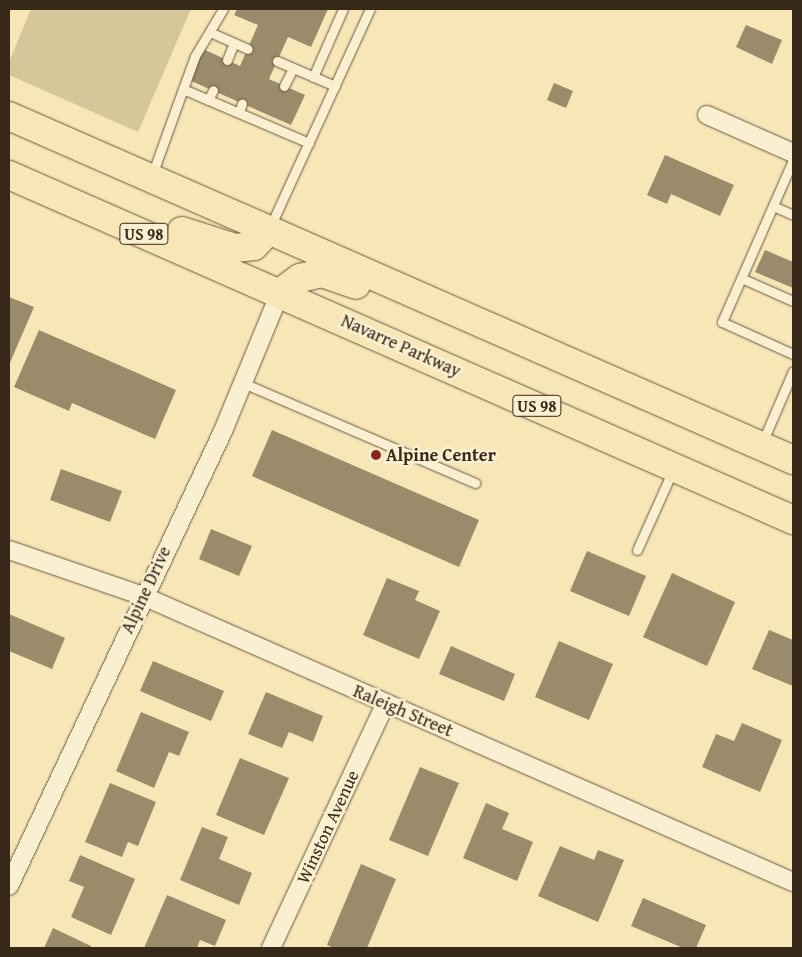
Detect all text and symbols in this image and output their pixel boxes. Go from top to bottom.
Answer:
road number: US 98 [119,220,169,248]
street label: Navarre Parkway [338,310,464,382]
road number: US 98 [512,392,562,420]
place label: Alpine Center [386,444,496,466]
marker: Alpine Center [370,449,382,461]
street label: Alpine Drive [116,543,176,637]
street label: Raleigh Street [350,680,456,742]
street label: Winston Avenue [292,767,364,887]

